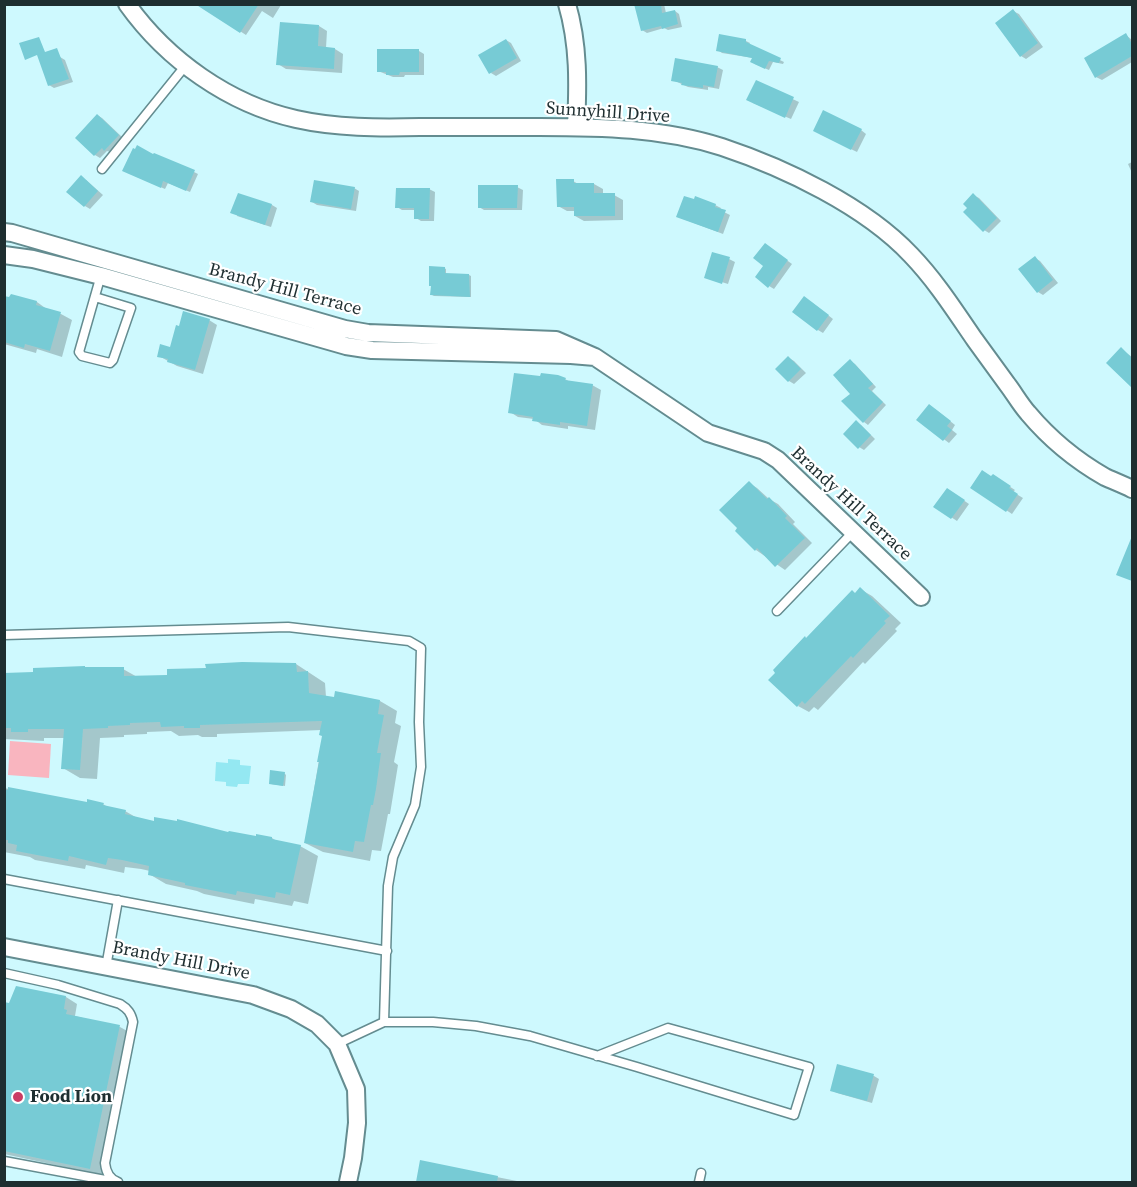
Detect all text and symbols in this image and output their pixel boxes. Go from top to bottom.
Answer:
street label: Sunnyhill Drive [545,98,671,128]
street label: Brandy Hill Terrace [206,259,364,321]
street label: Brandy Hill Terrace [786,442,916,566]
street label: Brandy Hill Drive [110,937,252,985]
place label: Food Lion [30,1086,112,1108]
marker: Food Lion [11,1090,25,1104]

